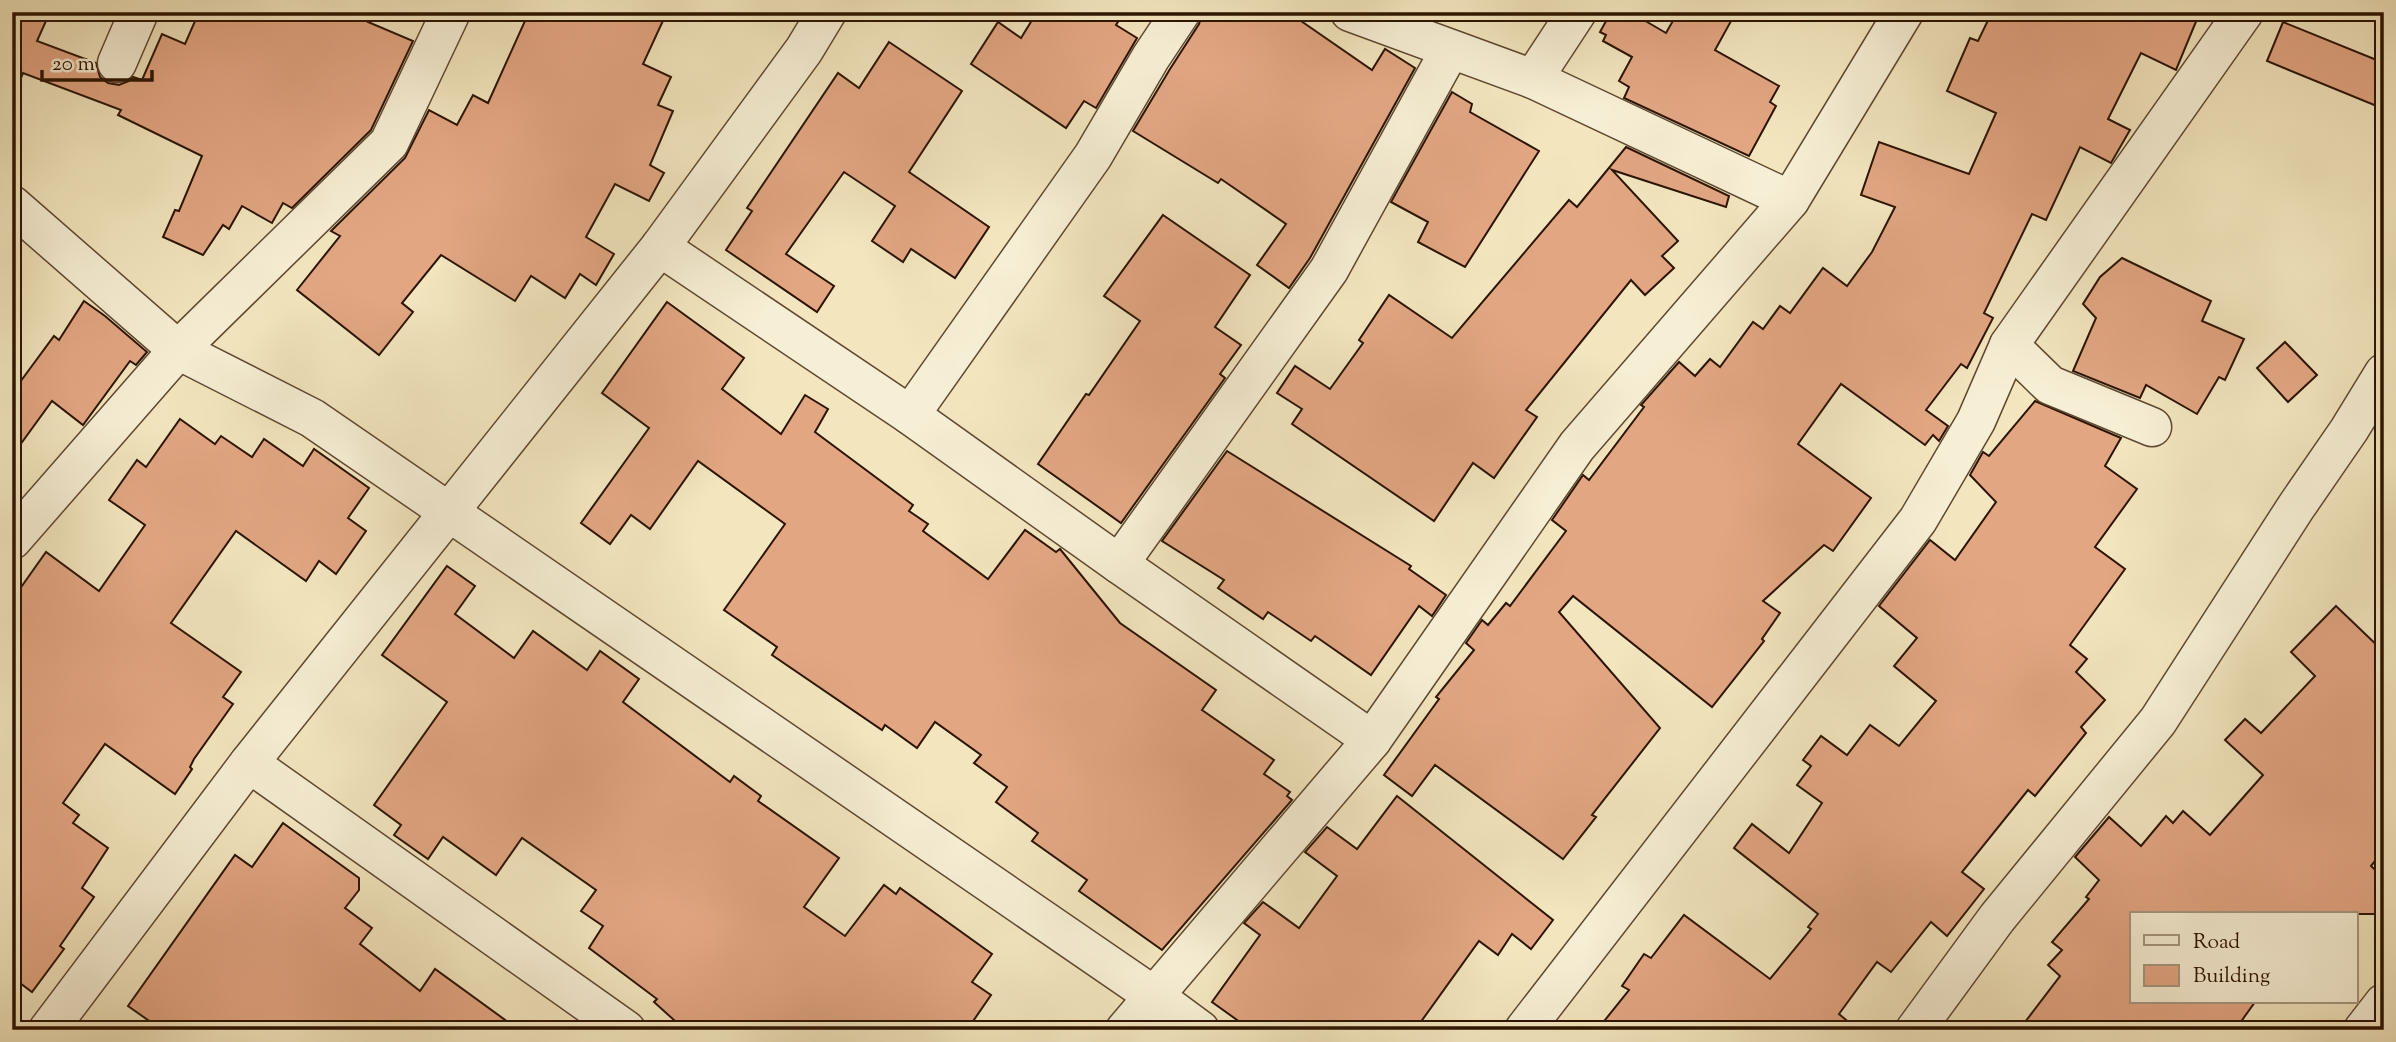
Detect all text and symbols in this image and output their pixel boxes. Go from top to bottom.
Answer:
scale bar [42,38,152,82]
text: 20 m [52,50,95,80]
legend [2130,912,2358,1004]
text: Road [2193,928,2240,958]
text: Building [2193,962,2270,992]

